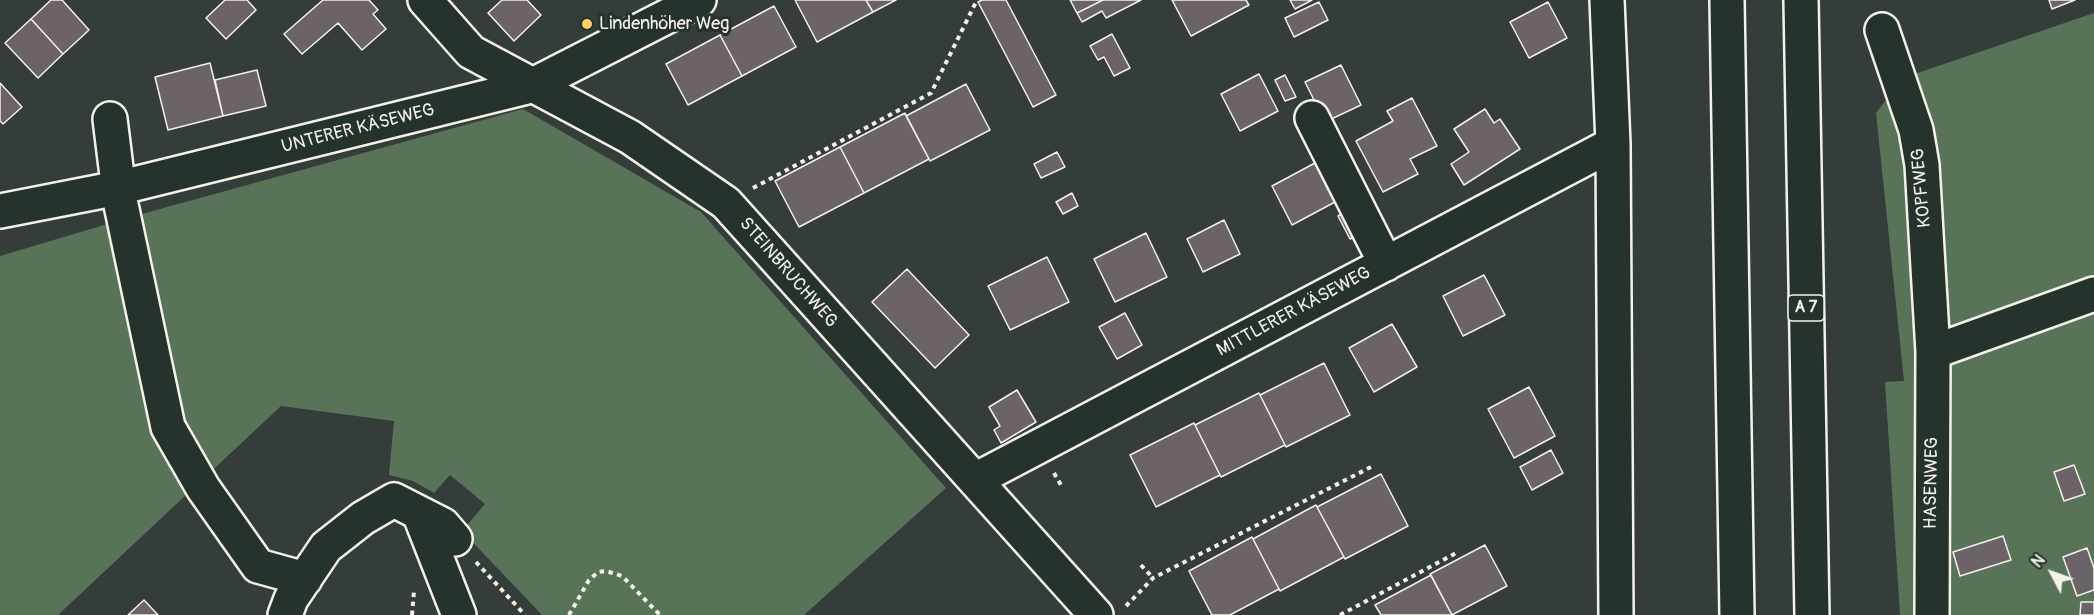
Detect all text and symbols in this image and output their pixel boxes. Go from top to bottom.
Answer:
place label: Lindenhöher Weg [599,13,729,35]
marker: Lindenhöher Weg [580,17,594,31]
street label: UNTERER KÄSEWEG [279,100,437,158]
street label: KOPFWEG [1908,147,1936,229]
street label: STEINBRUCHWEG [734,214,842,332]
street label: MITTLERER KÄSEWEG [1213,262,1375,362]
road number: A 7 [1788,295,1824,321]
street label: HASENWEG [1920,437,1944,529]
north arrow [2022,543,2082,603]
text: N [2027,551,2050,572]

